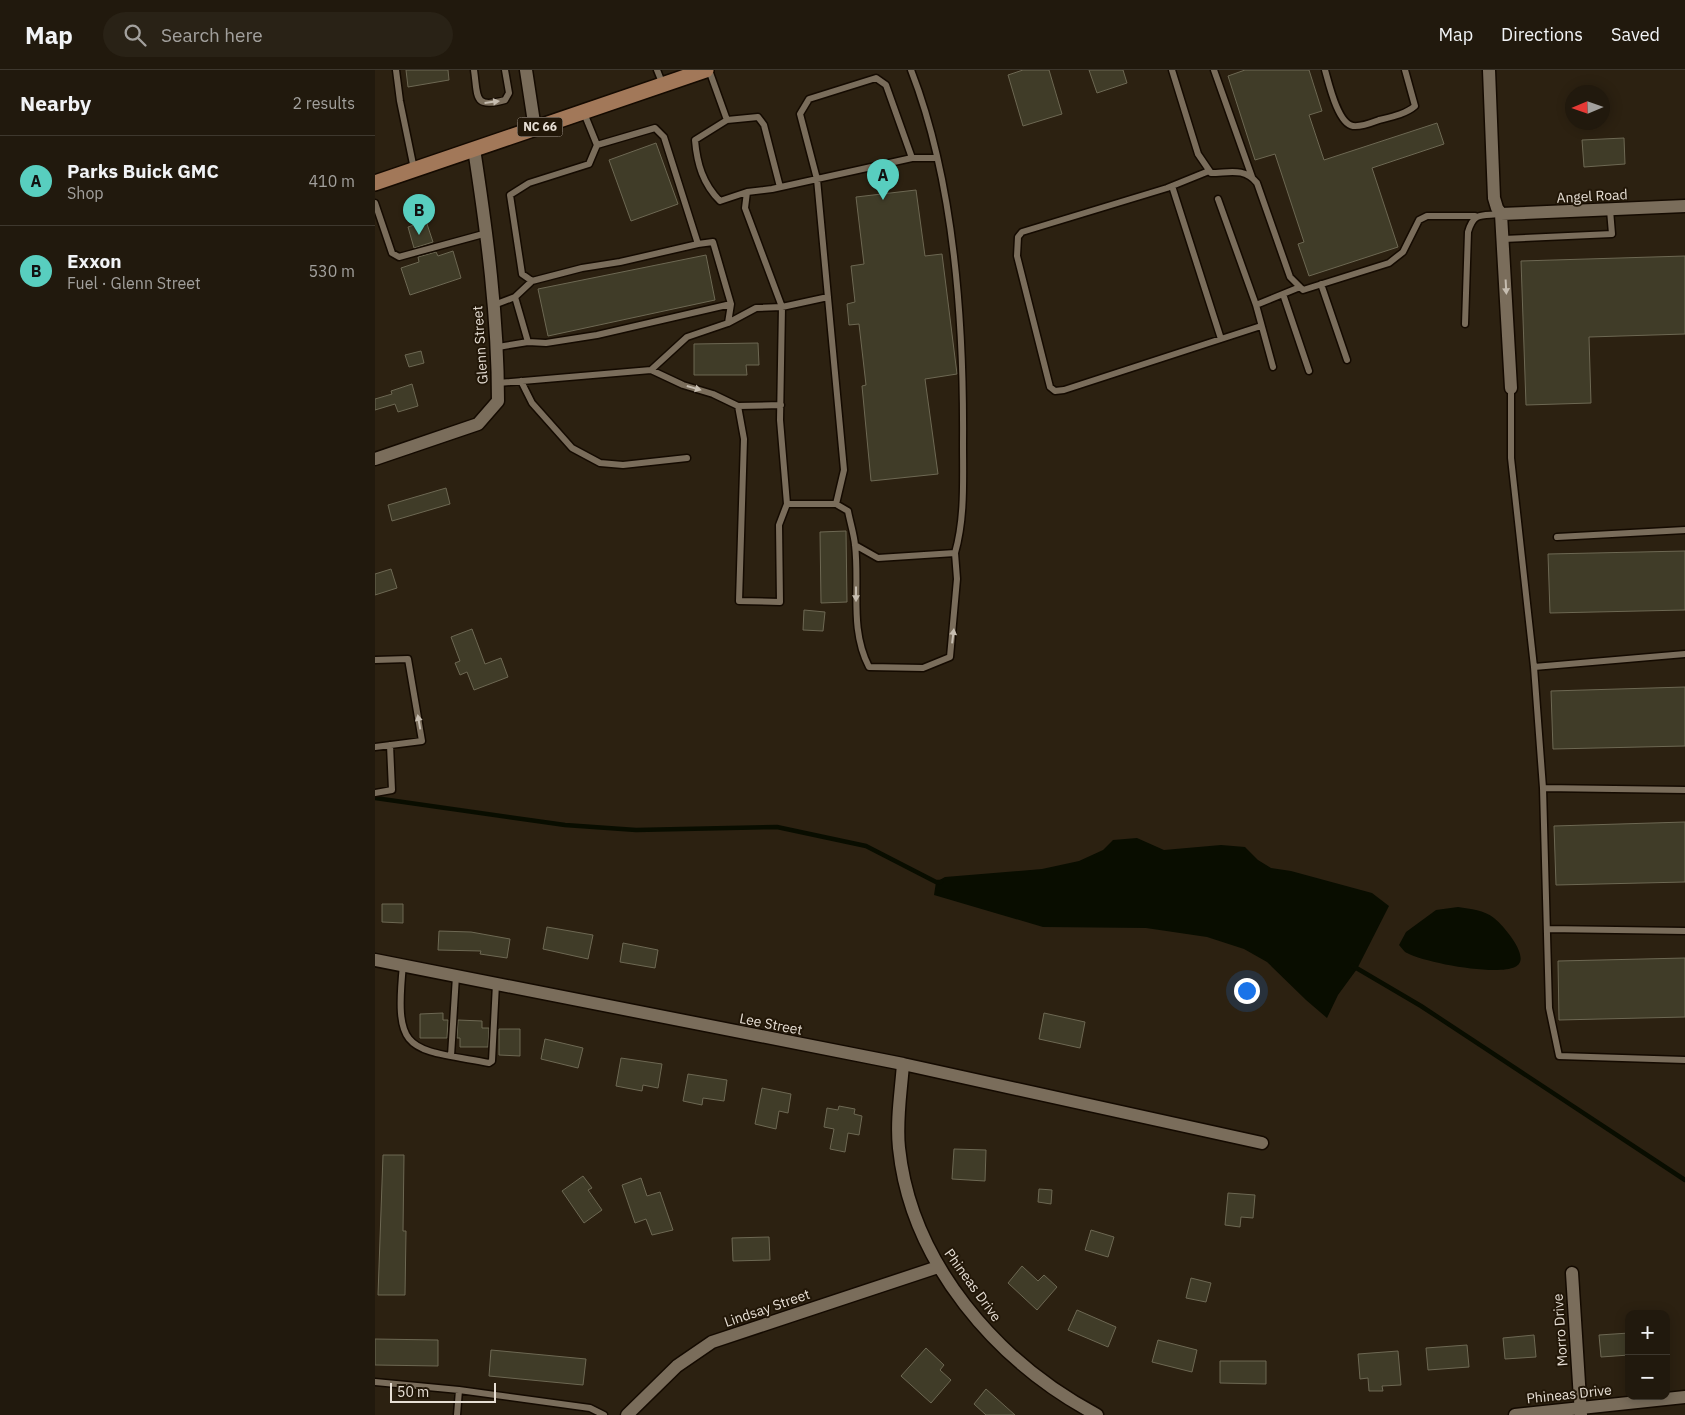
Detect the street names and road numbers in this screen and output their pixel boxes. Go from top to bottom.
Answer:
road number: NC 66 [517,118,563,136]
street label: Angel Road [1556,185,1628,207]
street label: Glenn Street [468,305,492,385]
street label: Lee Street [738,1009,804,1039]
street label: Phineas Drive [941,1245,1006,1325]
street label: Lindsay Street [722,1285,812,1331]
street label: Morro Drive [1548,1293,1572,1367]
street label: Phineas Drive [1525,1381,1613,1407]

